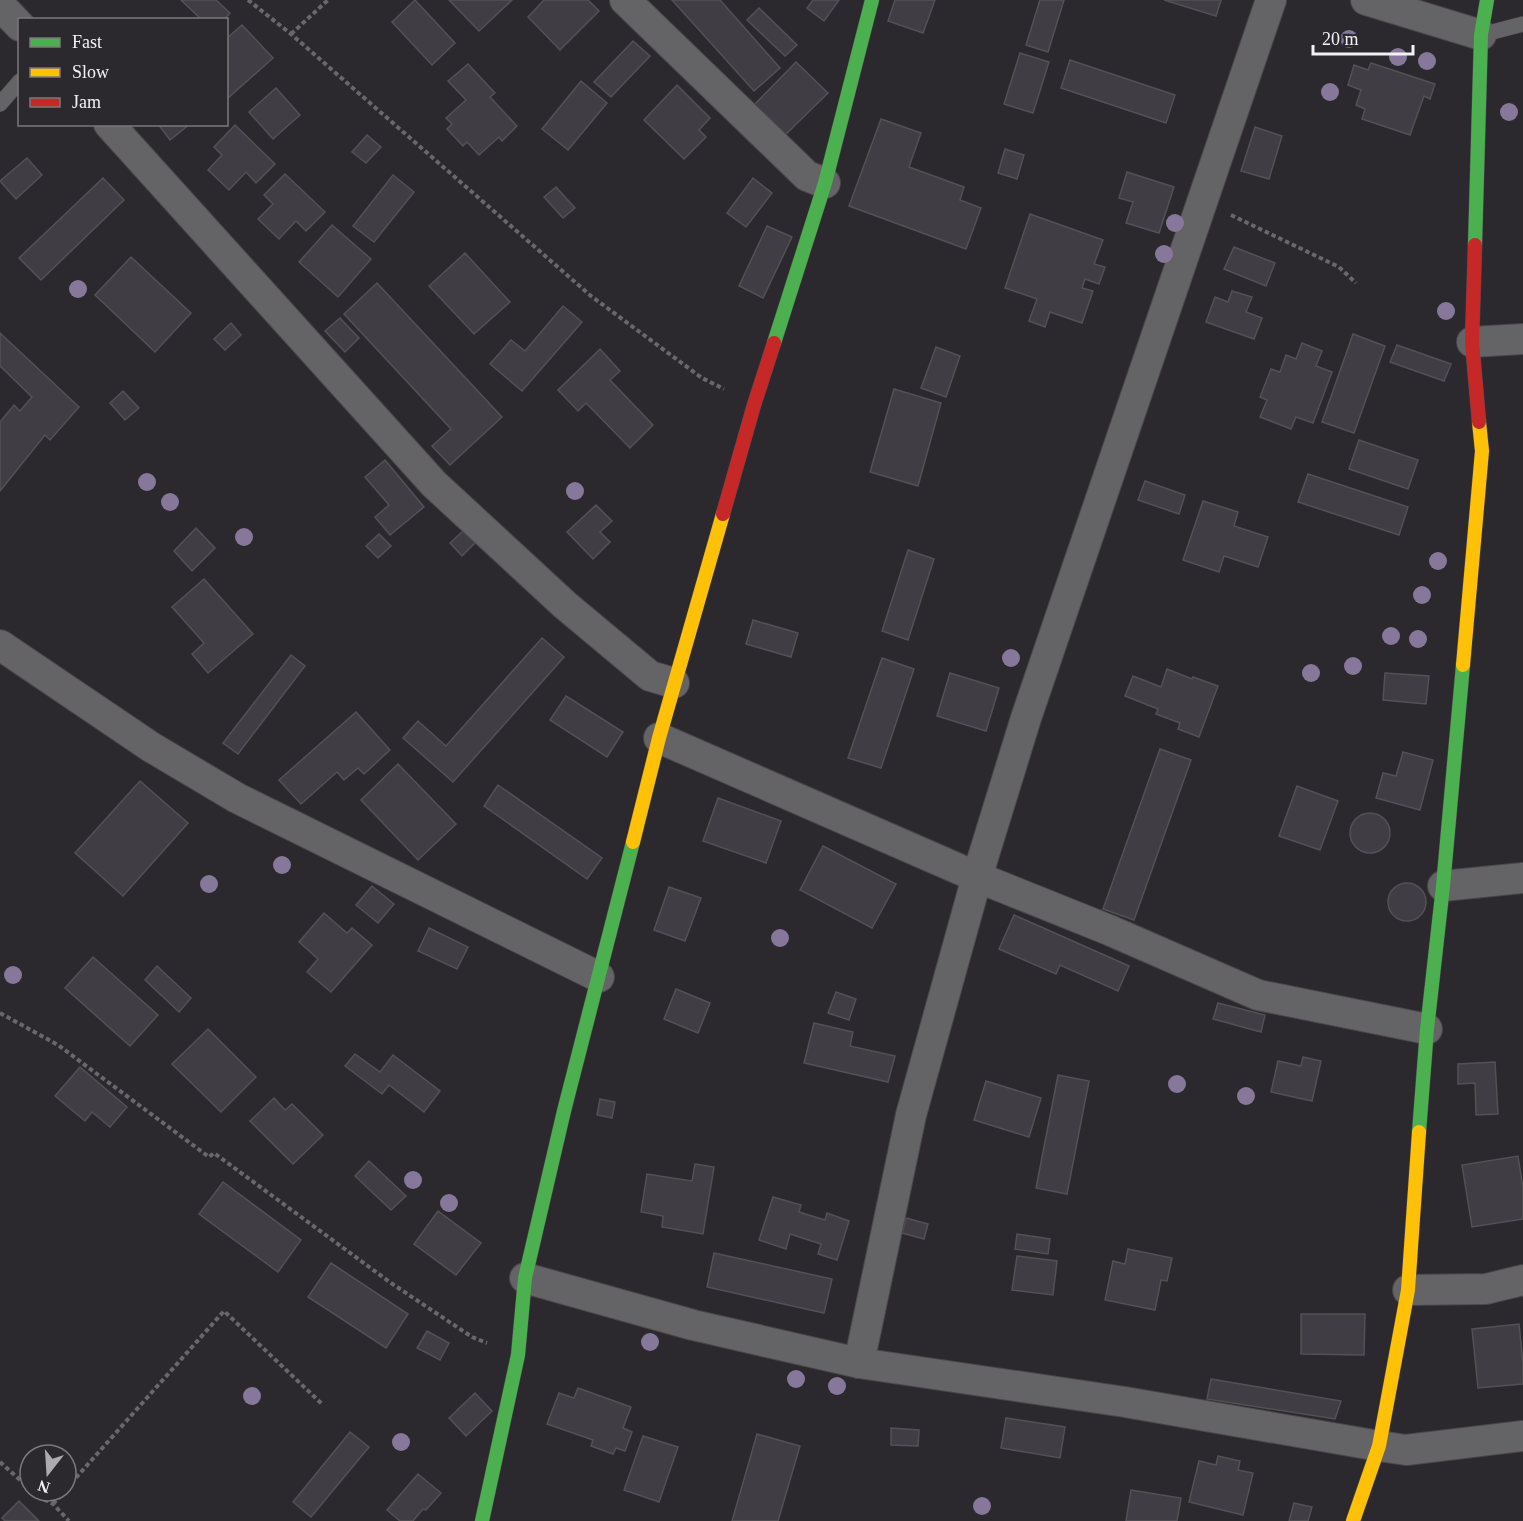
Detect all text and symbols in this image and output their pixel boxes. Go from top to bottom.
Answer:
legend [18,18,228,126]
scale bar [1313,18,1414,56]
text: 20 m [1322,29,1359,49]
text: Fast [72,32,102,52]
text: Slow [72,62,109,82]
text: Jam [72,92,101,112]
north arrow [18,1443,78,1503]
text: N [35,1477,52,1497]

